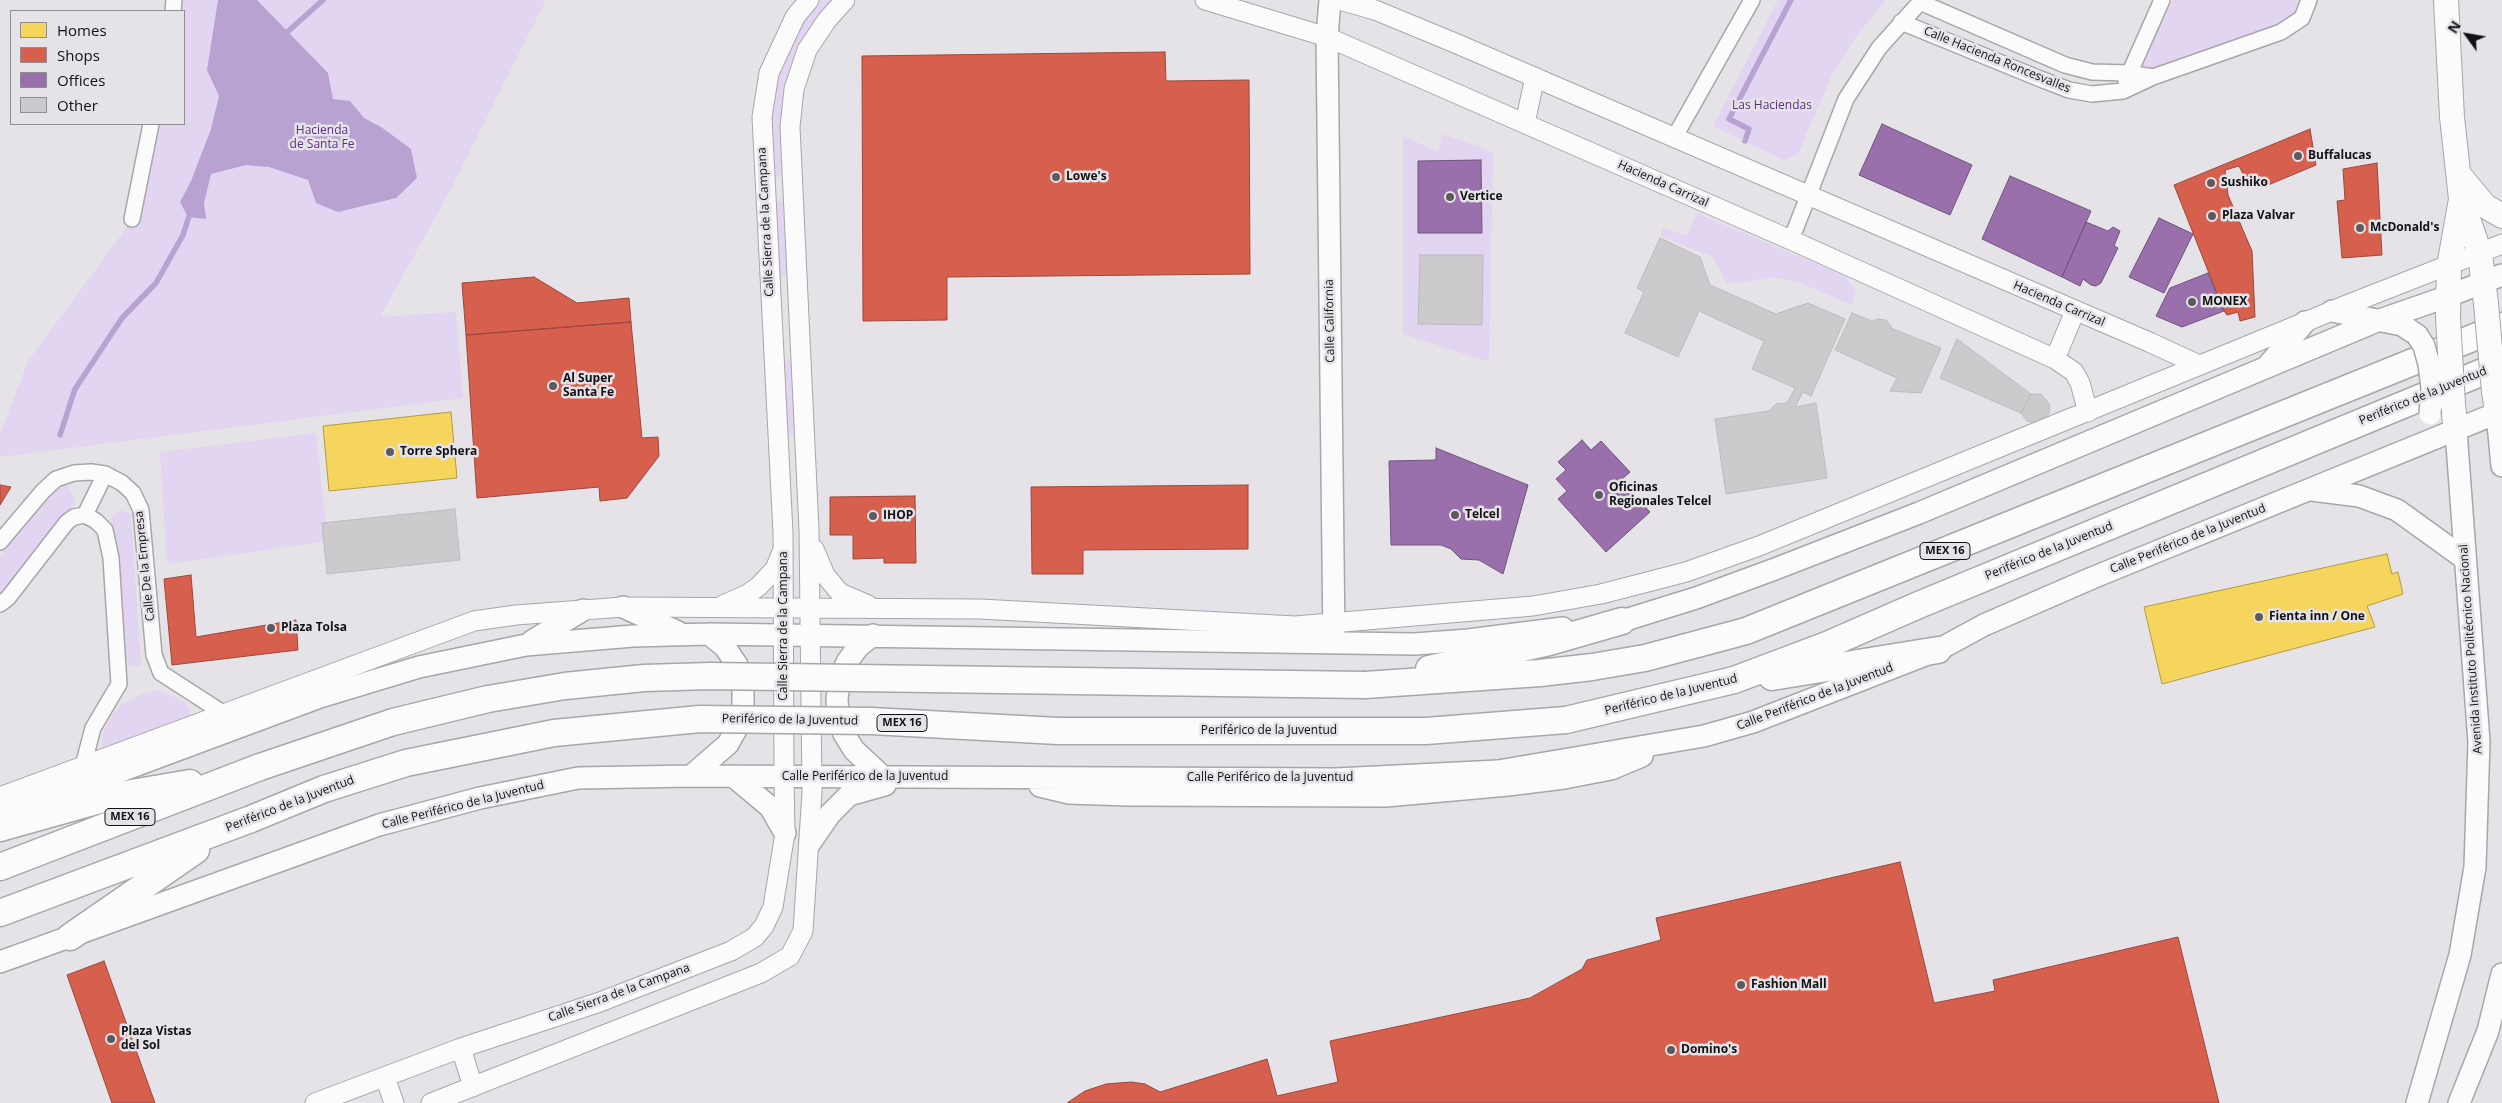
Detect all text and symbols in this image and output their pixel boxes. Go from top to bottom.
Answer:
legend [10,10,185,125]
north arrow [2442,10,2492,60]
text: N [2443,17,2465,37]
text: Homes [57,20,107,40]
street label: Calle Hacienda Roncesvalles [1922,24,2072,96]
text: Shops [57,45,100,65]
text: Offices [57,70,105,90]
text: Other [57,95,98,115]
park label: Las Haciendas [1732,99,1812,113]
park label: Hacienda de Santa Fe [290,124,354,152]
street label: Calle Sierra de la Campana [755,147,777,297]
place label: Buffalucas [2308,149,2371,163]
marker: Buffalucas [2292,150,2304,162]
street label: Hacienda Carrizal [1615,158,1711,210]
place label: Lowe's [1066,170,1107,184]
marker: Lowe's [1050,171,1062,183]
place label: Sushiko [2221,176,2268,190]
marker: Sushiko [2205,177,2217,189]
place label: Vertice [1460,190,1502,204]
marker: Vertice [1444,191,1456,203]
place label: Plaza Valvar [2222,209,2295,223]
marker: Plaza Valvar [2206,210,2218,222]
place label: McDonald's [2370,221,2439,235]
marker: McDonald's [2354,222,2366,234]
street label: Hacienda Carrizal [2011,278,2107,330]
street label: Calle California [1322,279,1338,363]
place label: MONEX [2202,295,2247,309]
marker: MONEX [2186,296,2198,308]
street label: Periférico de la Juventud [2357,364,2489,428]
place label: Al Super Santa Fe [563,372,614,400]
marker: Al Super Santa Fe [547,380,559,392]
place label: Torre Sphera [400,445,477,459]
marker: Torre Sphera [384,446,396,458]
place label: Oficinas Regionales Telcel [1609,481,1711,509]
marker: Oficinas Regionales Telcel [1593,489,1605,501]
street label: Calle Periférico de la Juventud [2108,501,2268,577]
place label: Telcel [1465,508,1500,522]
place label: IHOP [883,509,913,523]
marker: Telcel [1449,509,1461,521]
street label: Calle De la Empresa [132,510,158,622]
marker: IHOP [867,510,879,522]
street label: Periférico de la Juventud [1983,519,2115,583]
road number: MEX 16 [1920,542,1970,560]
street label: Avenida Instituto Politécnico Nacional [2456,544,2486,754]
street label: Calle Sierra de la Campana [777,551,791,701]
place label: Fienta inn / One [2269,610,2365,624]
marker: Fienta inn / One [2253,611,2265,623]
place label: Plaza Tolsa [281,621,347,635]
marker: Plaza Tolsa [265,622,277,634]
street label: Calle Periférico de la Juventud [1735,660,1895,734]
street label: Periférico de la Juventud [1603,672,1739,718]
street label: Periférico de la Juventud [722,712,858,728]
road number: MEX 16 [877,714,927,731]
street label: Periférico de la Juventud [1201,724,1337,738]
street label: Calle Periférico de la Juventud [782,770,948,784]
street label: Calle Periférico de la Juventud [1187,771,1353,785]
street label: Periférico de la Juventud [224,773,356,835]
street label: Calle Periférico de la Juventud [380,778,546,832]
road number: MEX 16 [105,809,155,826]
street label: Calle Sierra de la Campana [546,961,692,1025]
place label: Fashion Mall [1751,978,1827,992]
marker: Fashion Mall [1735,979,1747,991]
place label: Plaza Vistas del Sol [121,1025,192,1053]
marker: Plaza Vistas del Sol [105,1033,117,1045]
place label: Domino's [1681,1043,1737,1057]
marker: Domino's [1665,1044,1677,1056]

